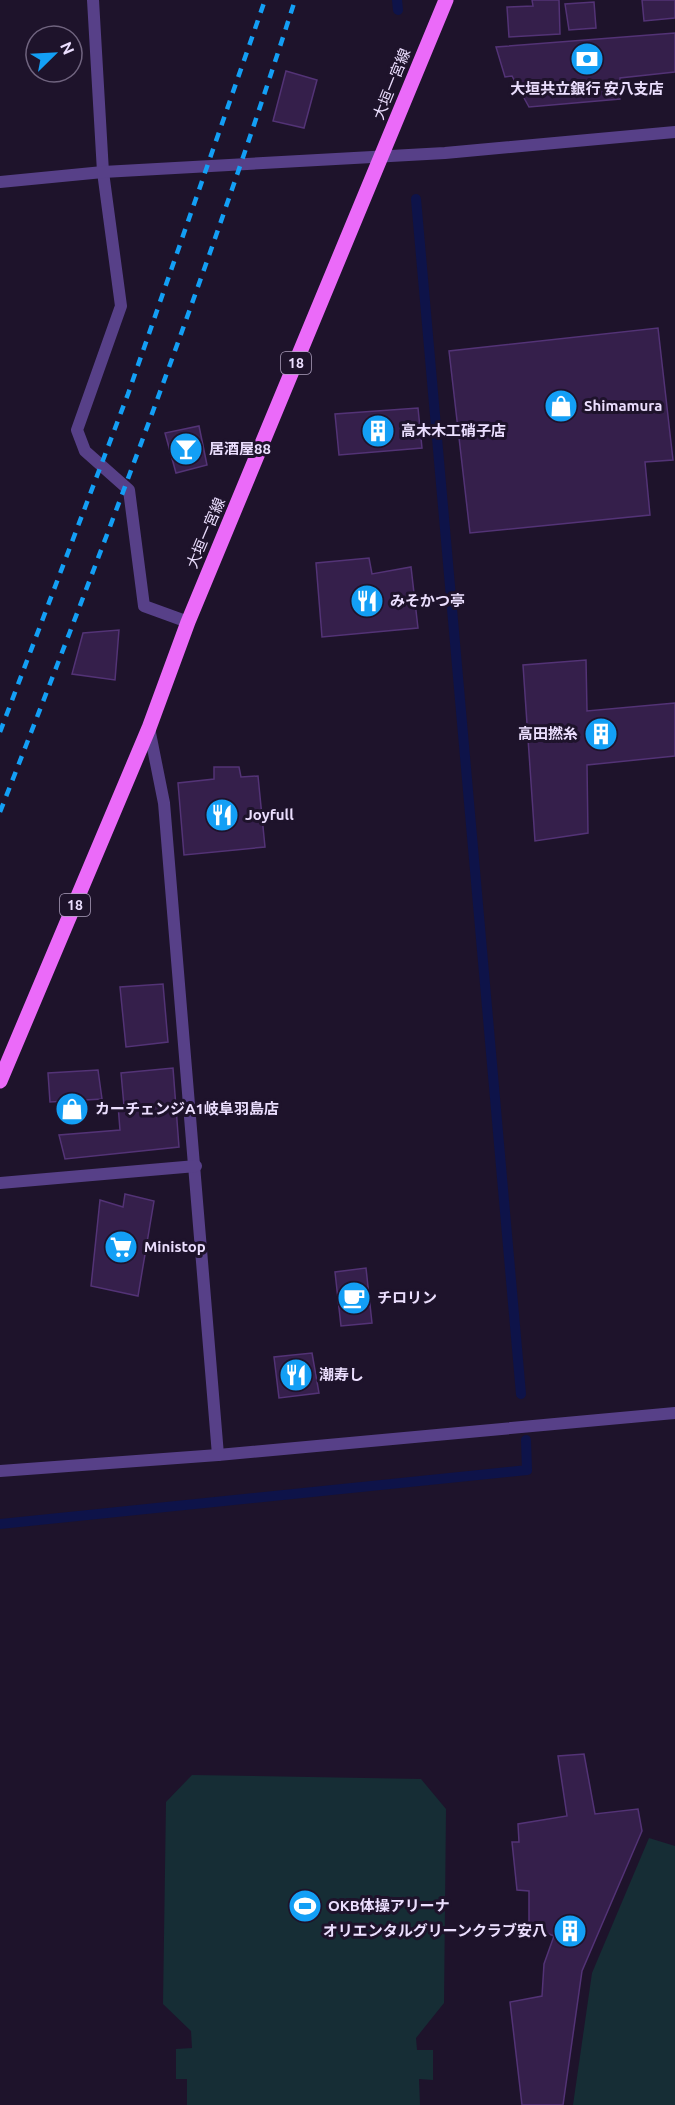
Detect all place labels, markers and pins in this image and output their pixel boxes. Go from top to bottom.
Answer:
bank icon: 大垣共立銀行 安八支店 [569,41,605,77]
place label: 大垣共立銀行 安八支店 [510,80,664,97]
shop icon: Shimamura [543,388,579,424]
place label: Shimamura [584,397,662,414]
building icon: 高木木工硝子店 [360,413,396,449]
place label: 高木木工硝子店 [401,422,506,439]
bar icon: 居酒屋88 [168,431,204,467]
place label: 居酒屋88 [209,440,271,457]
restaurant icon: みそかつ亭 [349,583,385,619]
place label: みそかつ亭 [390,592,465,609]
building icon: 高田撚糸 [583,716,619,752]
place label: 高田撚糸 [518,725,578,742]
restaurant icon: Joyfull [204,797,240,833]
place label: Joyfull [245,806,294,823]
shop icon: カーチェンジA1岐阜羽島店 [54,1091,90,1127]
place label: カーチェンジA1岐阜羽島店 [95,1100,279,1117]
supermarket icon: Ministop [103,1229,139,1265]
place label: Ministop [144,1238,206,1255]
cafe icon: チロリン [336,1280,372,1316]
place label: チロリン [377,1289,437,1306]
restaurant icon: 潮寿し [278,1357,314,1393]
place label: 潮寿し [319,1366,364,1383]
sports icon: OKB体操アリーナ [287,1888,323,1924]
place label: OKB体操アリーナ [328,1897,450,1914]
building icon: オリエンタルグリーンクラブ安八 [552,1913,588,1949]
place label: オリエンタルグリーンクラブ安八 [323,1922,547,1939]

